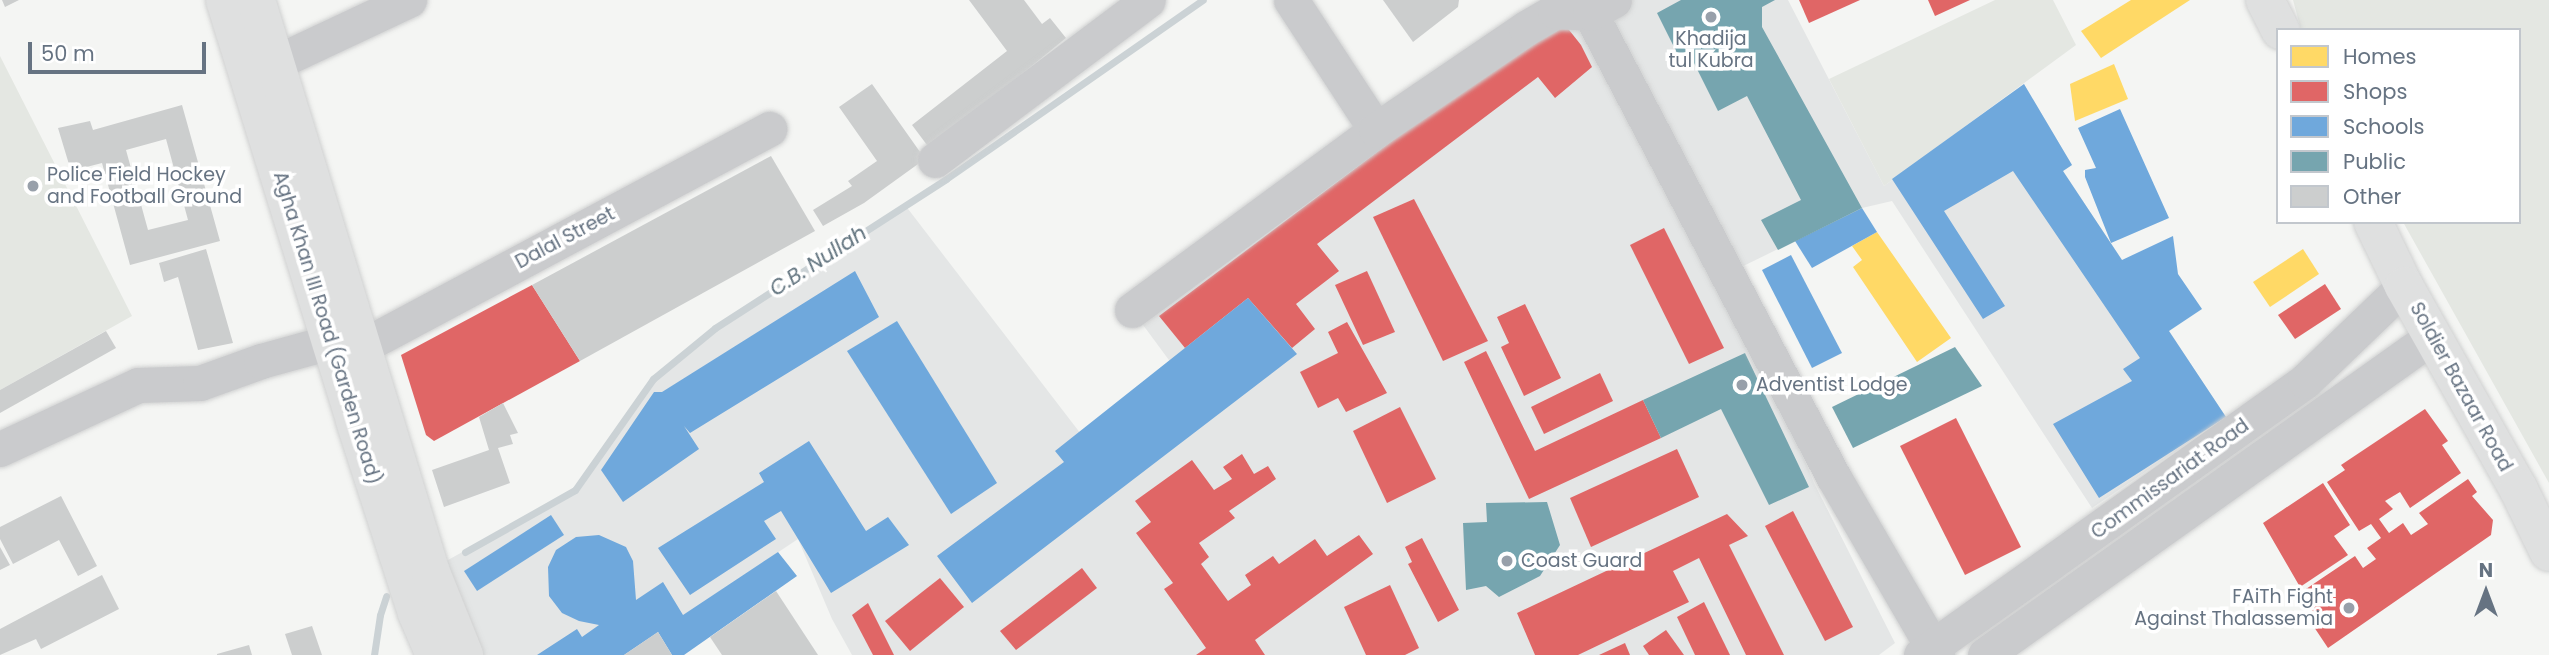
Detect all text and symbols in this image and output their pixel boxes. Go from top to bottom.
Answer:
marker: Khadija tul Kubra [1703,9,1719,25]
scale bar [32,28,210,72]
place label: Khadija tul Kubra [1668,28,1754,72]
legend [2276,28,2521,224]
text: 50 m [41,39,95,68]
text: Homes [2343,42,2417,71]
text: Shops [2343,77,2407,106]
text: Schools [2343,112,2425,141]
text: Public [2343,147,2406,176]
place label: Police Field Hockey and Football Ground [47,164,242,208]
street label: Agha Khan III Road (Garden Road) [268,169,386,487]
marker: Police Field Hockey and Football Ground [25,178,41,194]
text: Other [2343,182,2401,211]
street label: Dalal Street [511,202,619,274]
water label: C.B. Nullah [765,220,871,302]
street label: Soldier Bazaar Road [2405,298,2517,476]
place label: Adventist Lodge [1756,374,1908,396]
marker: Adventist Lodge [1734,377,1750,393]
street label: Commissariat Road [2087,414,2253,544]
place label: Coast Guard [1521,550,1642,572]
marker: Coast Guard [1499,553,1515,569]
north arrow [2451,557,2521,627]
text: N [2479,557,2493,584]
place label: FAiTh Fight Against Thalassemia [2134,586,2333,630]
marker: FAiTh Fight Against Thalassemia [2339,598,2359,618]

